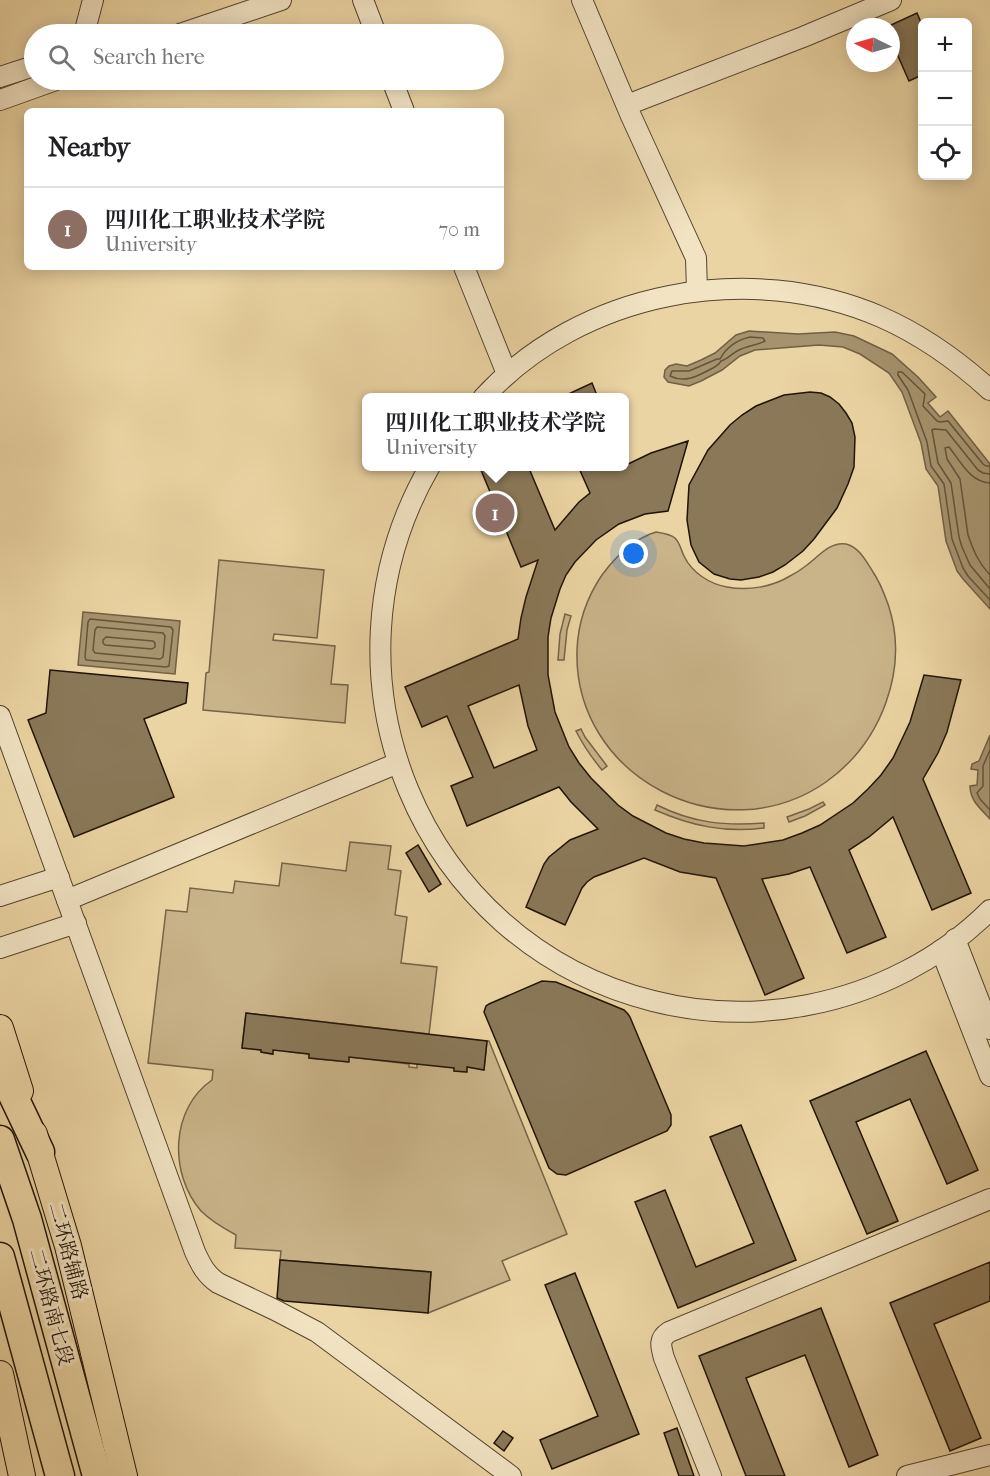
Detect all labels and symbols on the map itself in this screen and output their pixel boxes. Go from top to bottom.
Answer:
north arrow [846,18,900,72]
pin: 1 [476,490,514,536]
your location [619,539,648,568]
street label: 二环路辅路 [44,1200,92,1302]
street label: 二环路南七段 [24,1246,78,1368]

